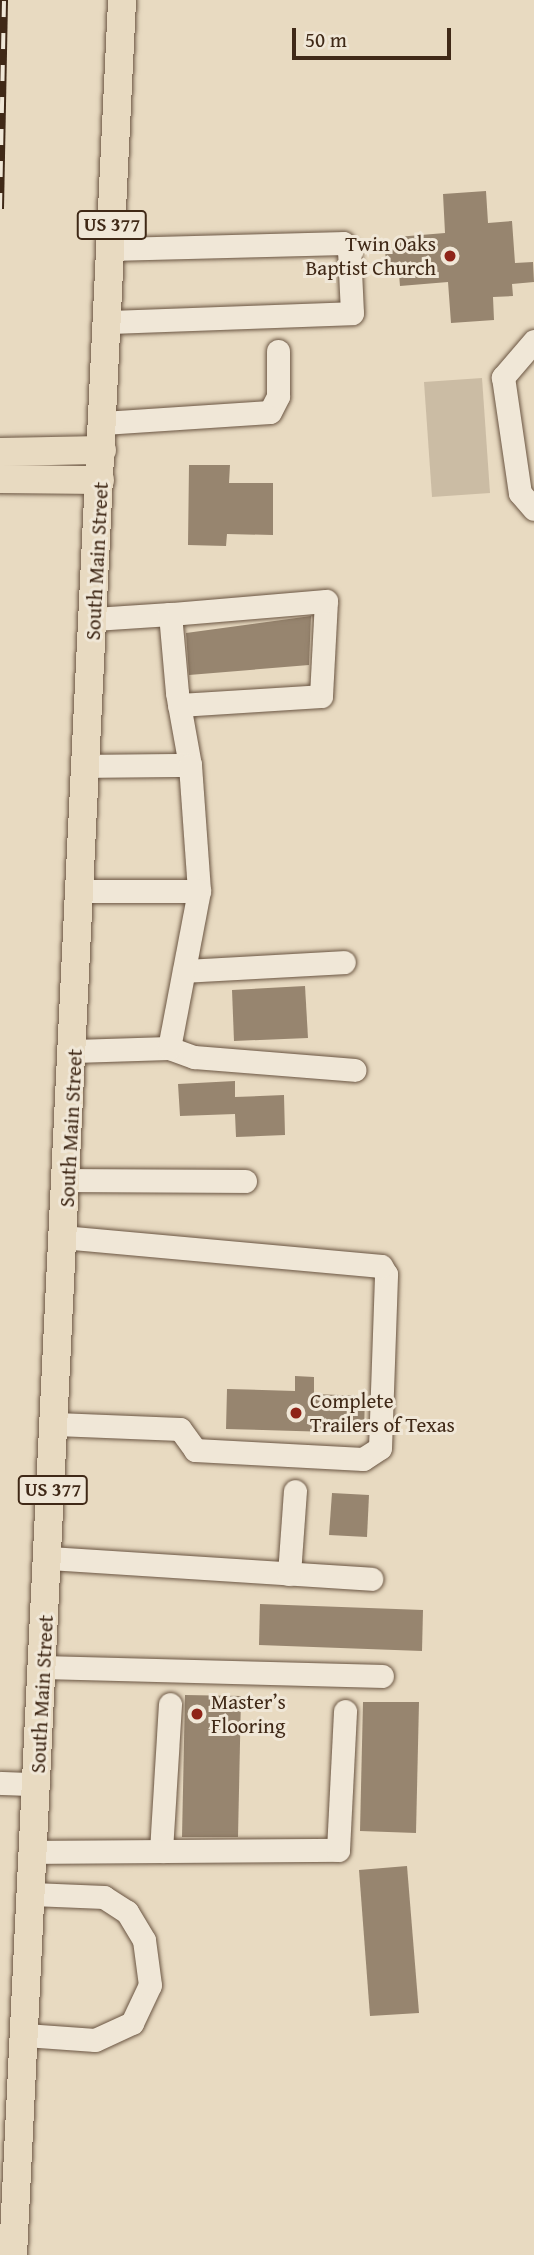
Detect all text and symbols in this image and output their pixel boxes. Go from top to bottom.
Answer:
scale bar [296,14,455,58]
text: 50 m [305,24,347,55]
road number: US 377 [75,210,149,241]
place label: Twin Oaks Baptist Church [305,231,436,281]
marker: Twin Oaks Baptist Church [442,248,458,264]
street label: South Main Street [80,481,114,641]
street label: South Main Street [54,1048,88,1208]
place label: Complete Trailers of Texas [310,1388,455,1438]
marker: Complete Trailers of Texas [288,1405,304,1421]
road number: US 377 [16,1474,90,1506]
street label: South Main Street [25,1614,59,1774]
place label: Master’s Flooring [211,1689,286,1739]
marker: Master’s Flooring [189,1706,205,1722]

